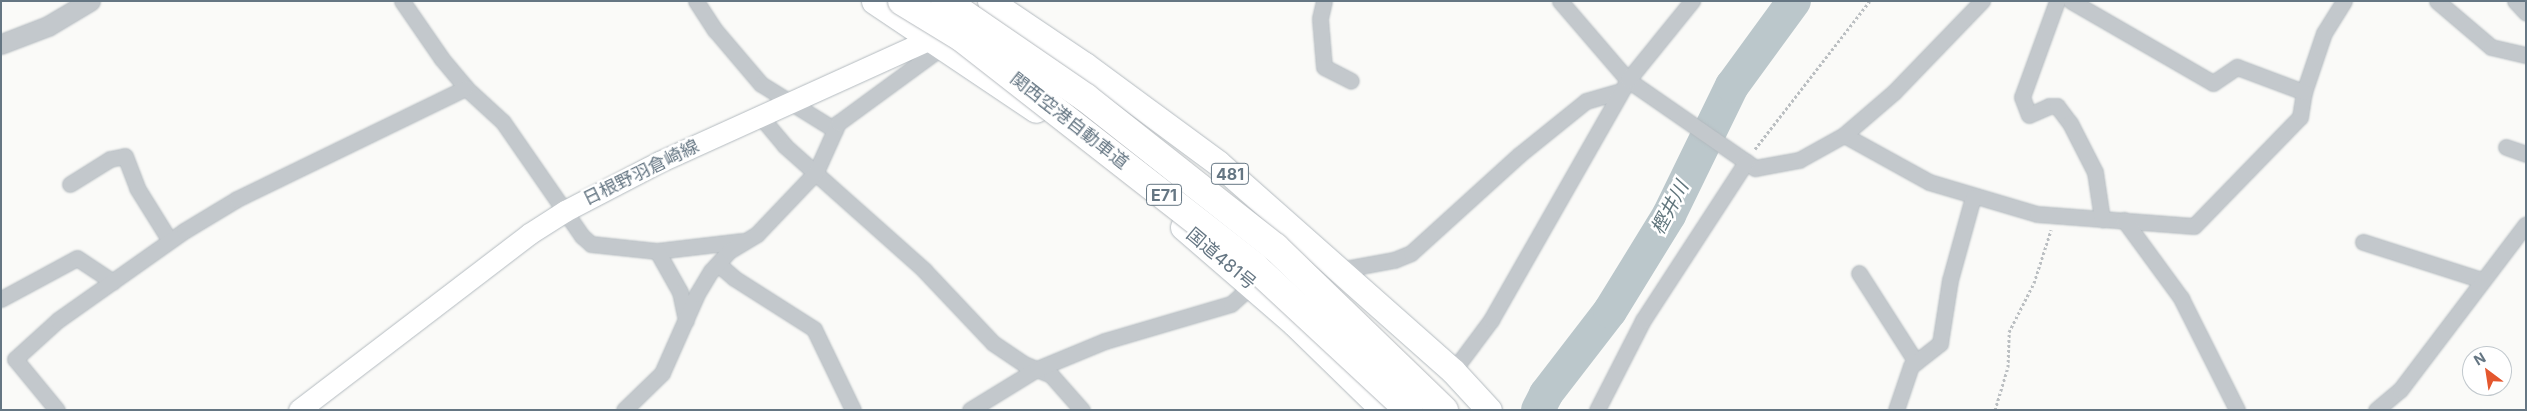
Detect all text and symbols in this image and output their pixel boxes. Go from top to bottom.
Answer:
street label: 関西空港自動車道 [1006,68,1132,174]
street label: 日根野羽倉崎線 [580,136,702,210]
road number: 481 [1210,160,1250,188]
water label: 樫井川 [1647,177,1693,239]
road number: E71 [1145,182,1183,208]
street label: 国道481号 [1182,224,1260,294]
north arrow [2462,346,2512,396]
text: N [2471,349,2488,369]

